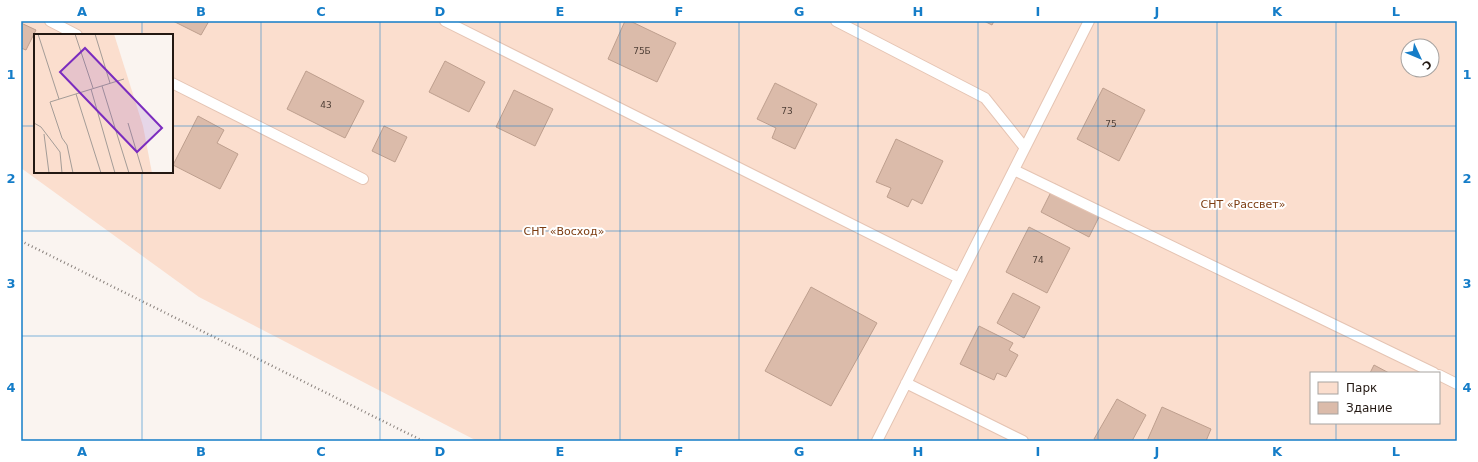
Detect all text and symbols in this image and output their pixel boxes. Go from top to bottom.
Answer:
text: A [77,4,87,19]
text: B [196,4,206,19]
text: C [316,4,326,19]
text: D [435,4,446,19]
text: E [556,4,564,19]
text: F [675,4,683,19]
text: G [794,4,804,19]
text: H [913,4,923,19]
text: I [1036,4,1040,19]
text: J [1154,4,1159,19]
text: K [1272,4,1283,19]
text: L [1392,4,1400,19]
inset map [34,34,173,173]
north arrow [1400,38,1440,78]
house number: 75Б [633,46,651,56]
text: С [1419,57,1434,72]
text: 1 [6,67,16,82]
text: 1 [1462,67,1472,82]
house number: 43 [320,100,332,110]
house number: 73 [781,106,793,116]
house number: 75 [1105,119,1117,129]
text: 2 [6,171,16,186]
text: 2 [1462,171,1472,186]
park label: СНТ «Рассвет» [1201,198,1285,211]
park label: СНТ «Восход» [524,225,604,238]
house number: 74 [1032,255,1044,265]
text: 3 [6,276,16,291]
text: 3 [1462,276,1472,291]
legend [1310,372,1440,424]
text: 4 [6,380,16,395]
text: 4 [1462,380,1472,395]
text: Парк [1346,381,1377,395]
text: Здание [1346,401,1392,415]
text: A [77,444,87,459]
text: B [196,444,206,459]
text: C [316,444,326,459]
text: D [435,444,446,459]
text: E [556,444,564,459]
text: F [675,444,683,459]
text: G [794,444,804,459]
text: H [913,444,923,459]
text: I [1036,444,1040,459]
text: J [1154,444,1159,459]
text: K [1272,444,1283,459]
text: L [1392,444,1400,459]

